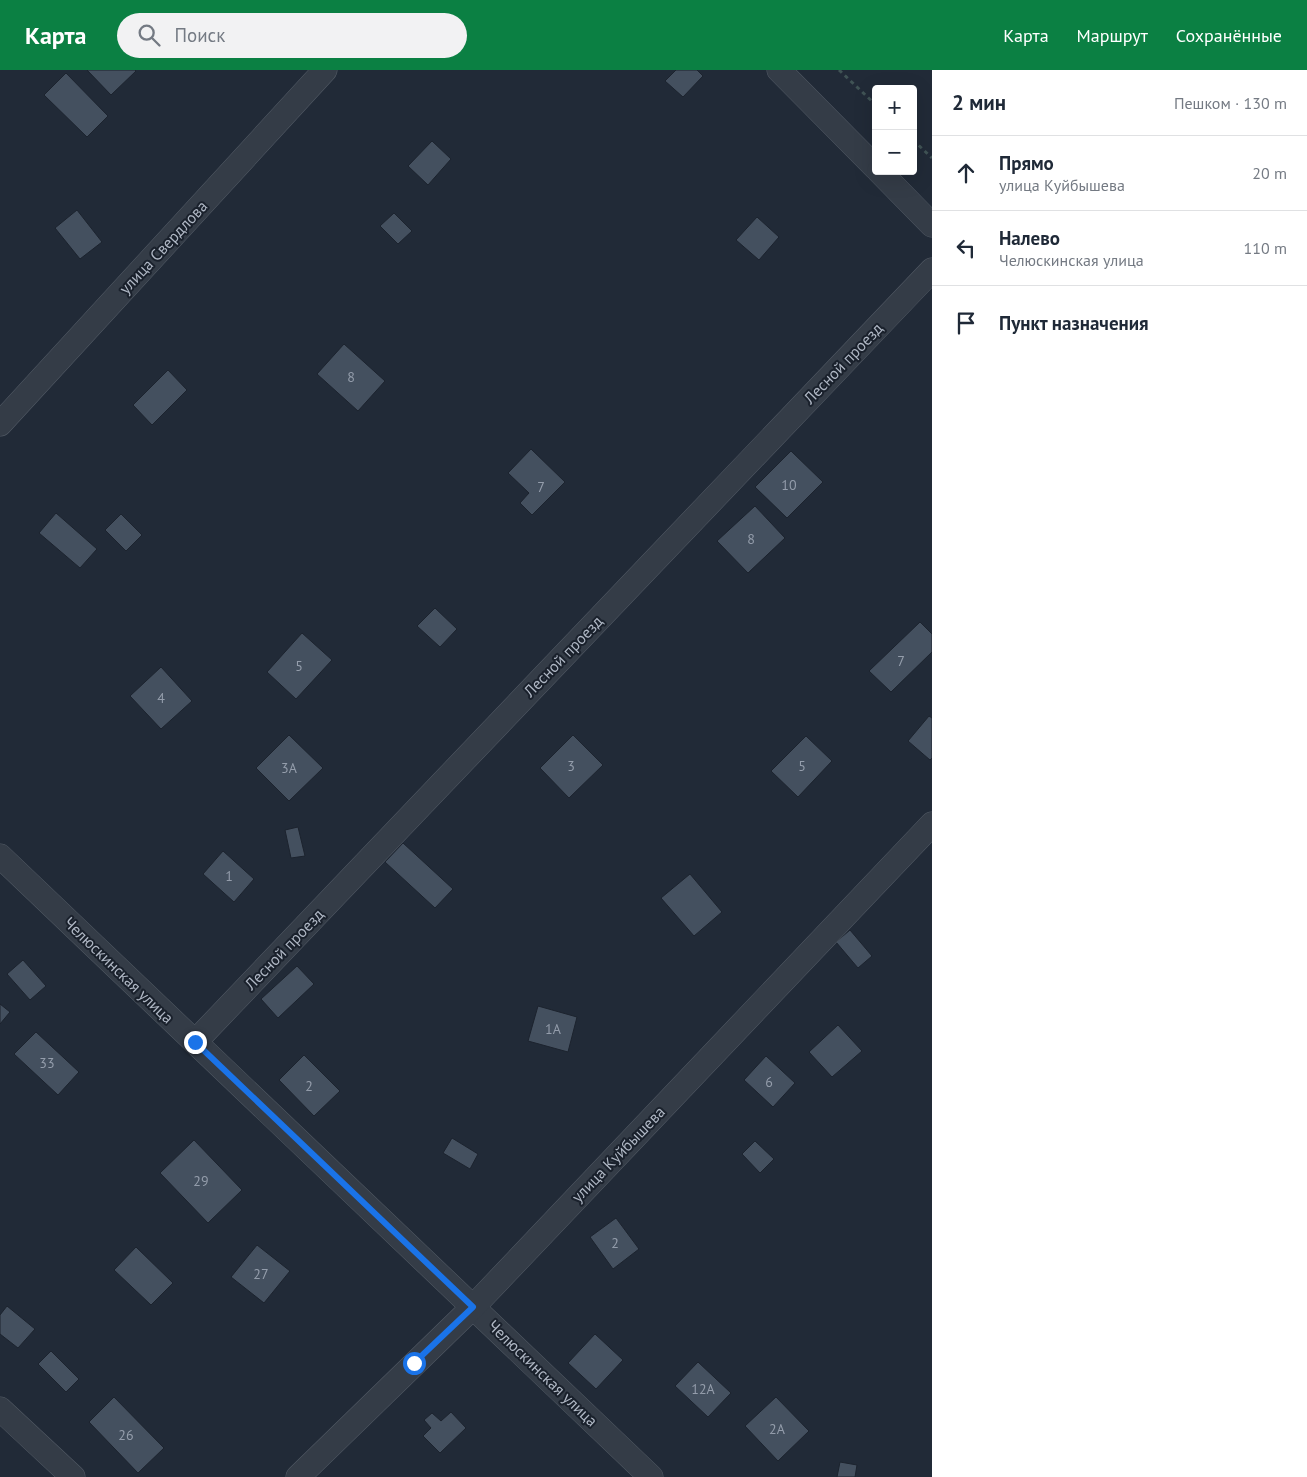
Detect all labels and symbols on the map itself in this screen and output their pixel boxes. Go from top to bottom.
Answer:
street label: улица Свердлова [115,196,211,298]
street label: Лесной проезд [799,318,887,408]
house number: 8 [347,368,355,386]
house number: 10 [781,476,797,494]
house number: 7 [537,478,545,496]
house number: 8 [747,530,755,548]
street label: Лесной проезд [519,611,607,701]
house number: 7 [897,652,905,670]
house number: 5 [295,657,303,675]
house number: 4 [157,689,165,707]
house number: 3 [567,757,575,775]
house number: 5 [798,757,806,775]
house number: 3А [281,759,298,777]
house number: 1 [225,867,233,885]
street label: Лесной проезд [240,904,328,994]
street label: Челюскинская улица [60,913,178,1027]
house number: 1А [545,1020,562,1038]
route end [184,1031,207,1054]
house number: 33 [39,1054,55,1072]
house number: 6 [765,1073,773,1091]
house number: 2 [305,1077,313,1095]
street label: улица Куйбышева [567,1102,669,1206]
house number: 29 [193,1172,209,1190]
house number: 2 [611,1234,619,1252]
house number: 27 [253,1265,269,1283]
street label: Челюскинская улица [484,1316,602,1430]
route start [403,1352,426,1375]
house number: 12А [691,1380,716,1398]
house number: 2А [769,1420,786,1438]
house number: 26 [118,1426,134,1444]

